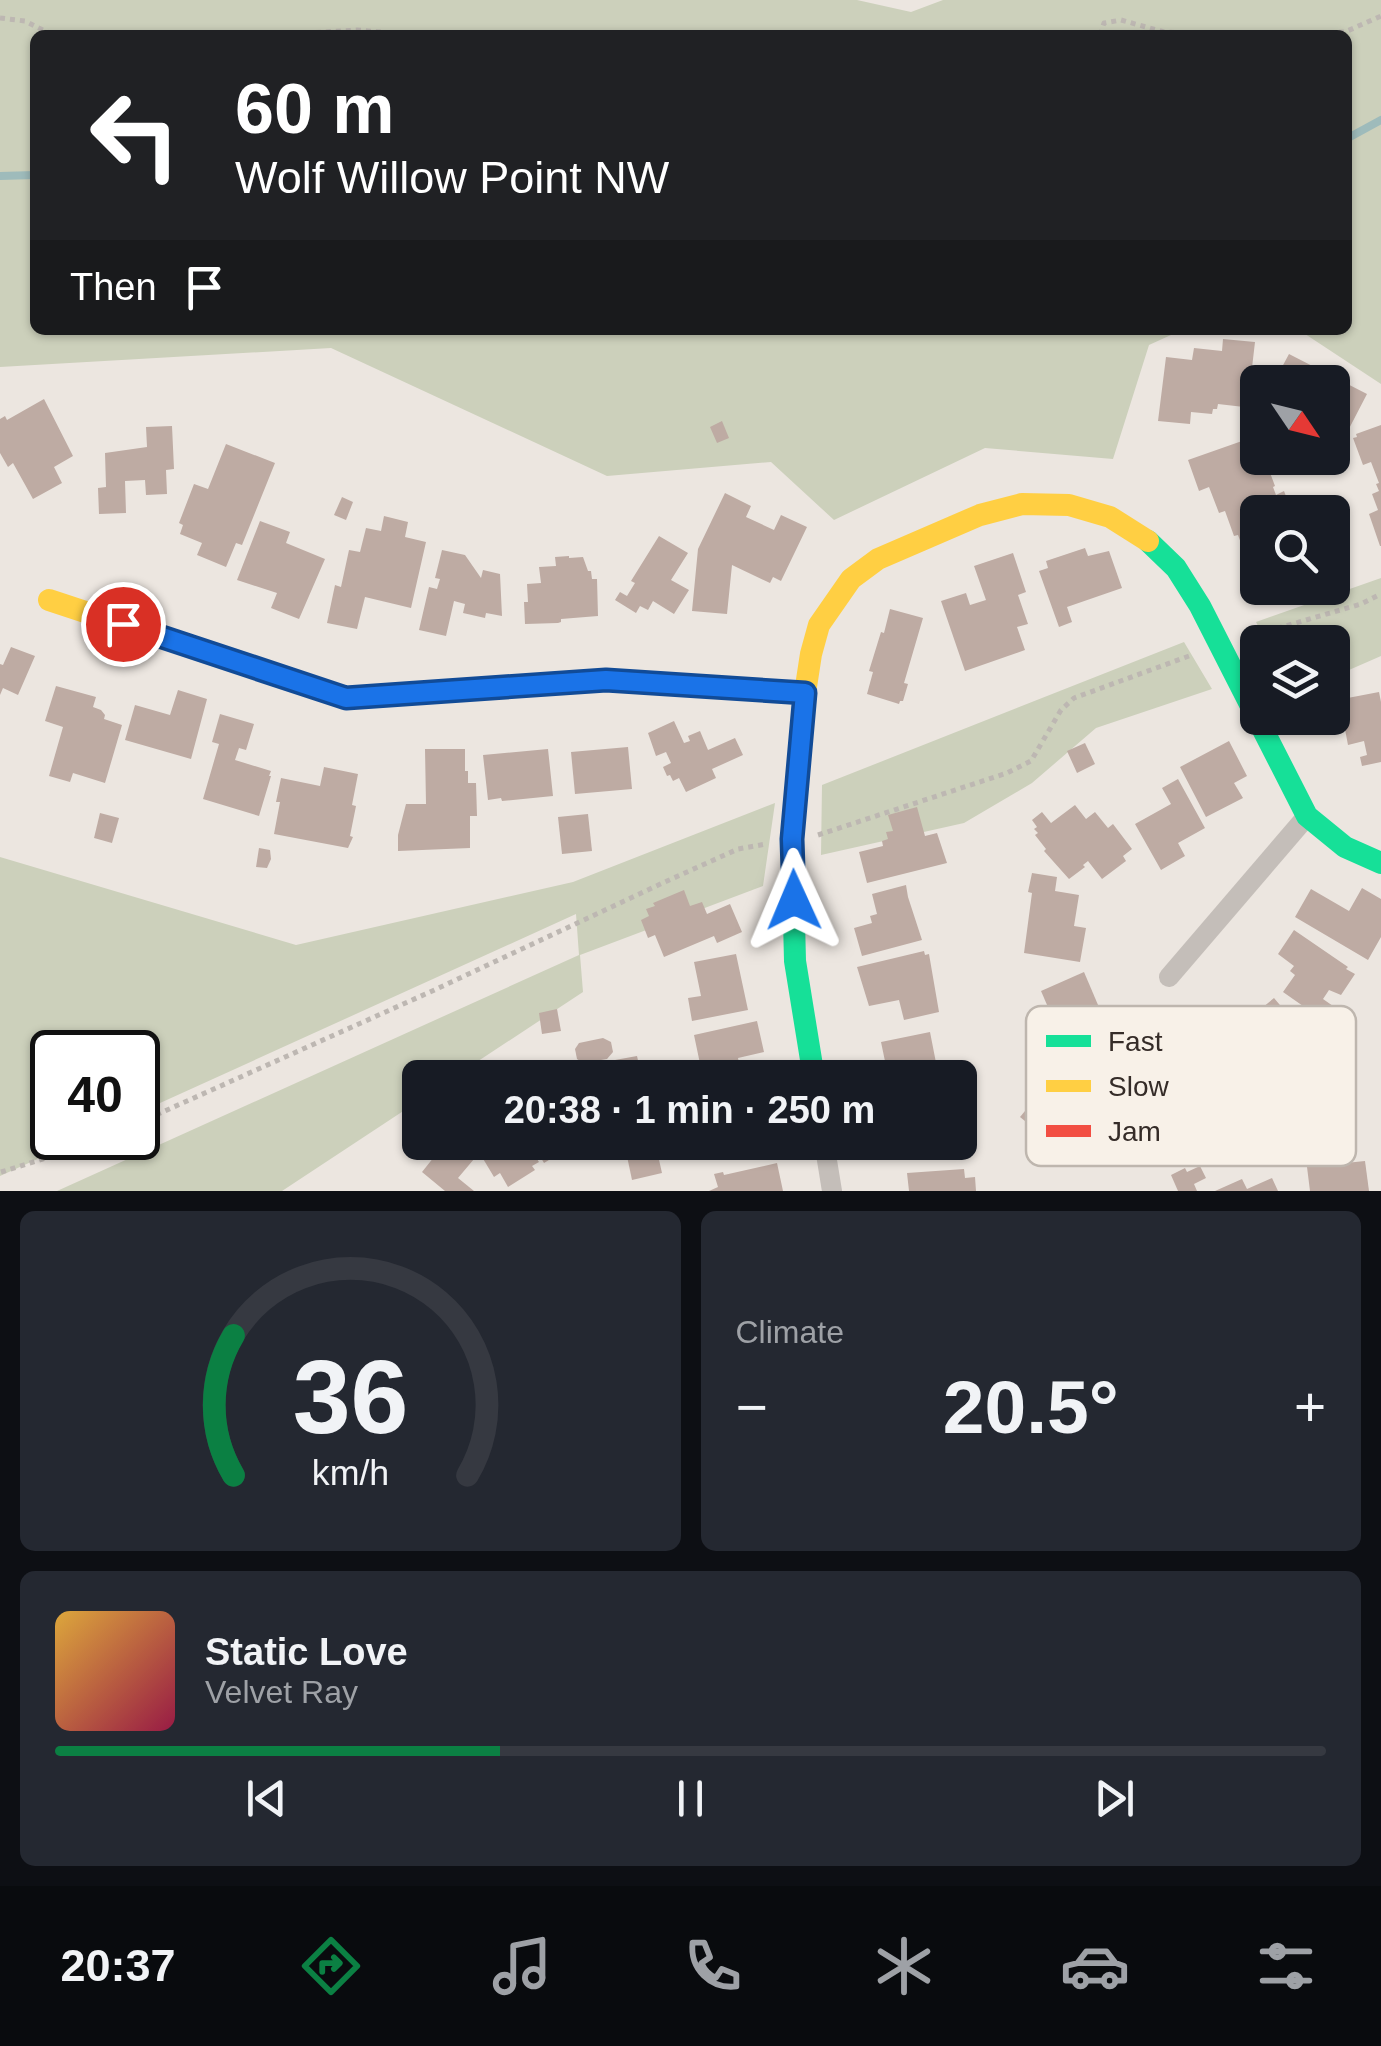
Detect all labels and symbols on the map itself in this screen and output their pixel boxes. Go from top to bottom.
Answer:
north arrow [1240,365,1350,475]
pin [81,582,166,667]
position arrow [742,848,846,952]
legend [1026,1006,1356,1166]
text: Fast [1108,1026,1163,1057]
speed limit sign: 40 [30,1030,160,1160]
text: Slow [1108,1071,1169,1102]
text: Jam [1108,1116,1161,1147]

